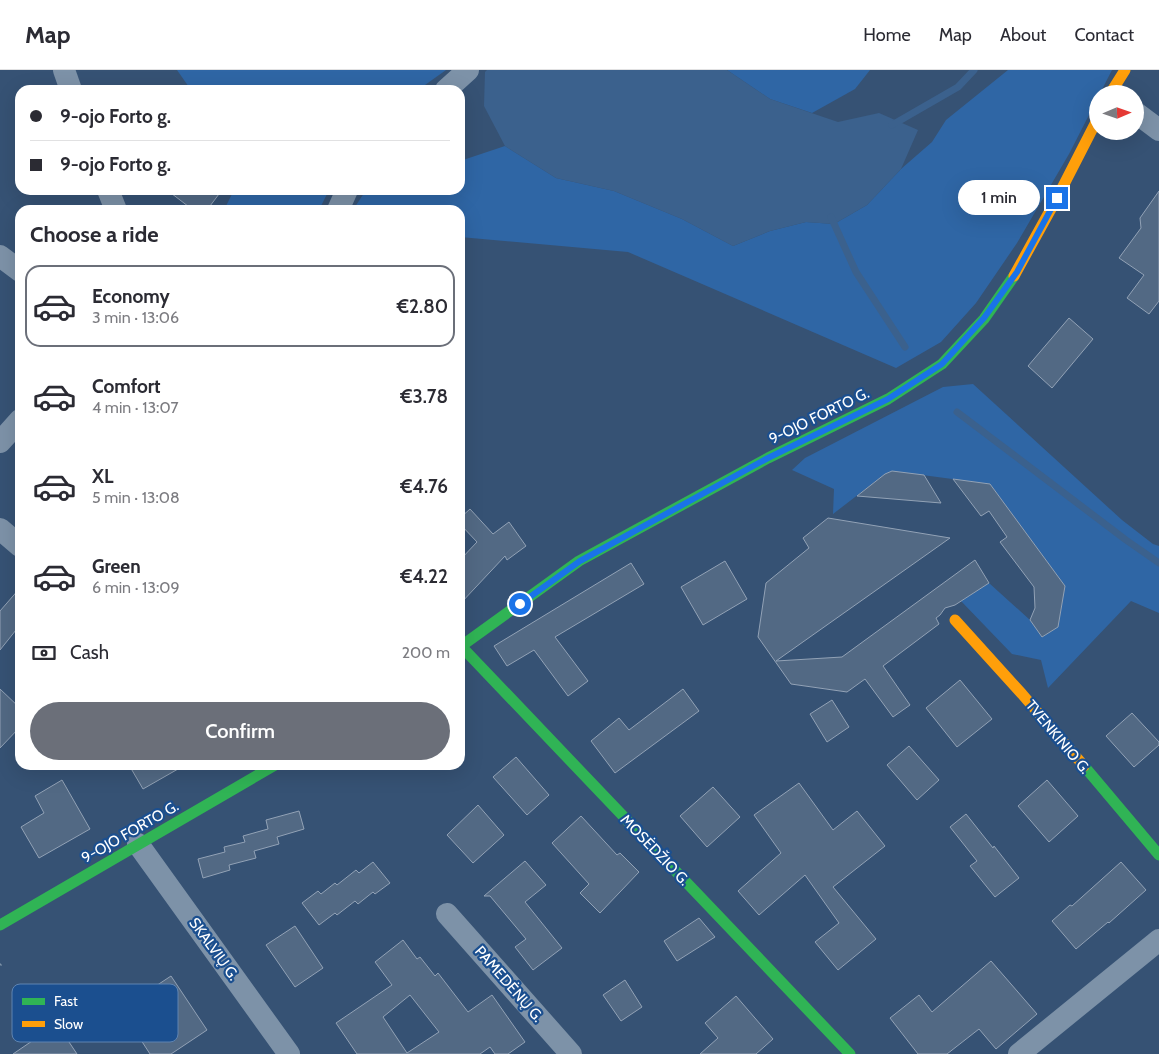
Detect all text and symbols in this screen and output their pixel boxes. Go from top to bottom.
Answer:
text: Map [25,20,71,49]
text: Home [863,24,911,46]
text: Map [939,24,972,46]
text: About [1000,24,1046,46]
text: Contact [1074,24,1134,46]
north arrow [1089,85,1144,140]
map controls [1089,85,1144,140]
text: 9-ojo Forto g. [60,105,171,128]
text: 9-ojo Forto g. [60,153,171,176]
callout: 1 min [957,180,1040,216]
route end [1046,187,1068,209]
text: 1 min [981,188,1017,207]
text: Choose a ride [30,221,159,248]
icon: car [32,284,77,329]
text: Economy [92,285,170,308]
text: €2.80 [397,295,448,318]
text: 3 min · 13:06 [92,308,179,327]
icon: car [32,374,77,419]
text: Comfort [92,375,161,398]
street label: 9-OJO FORTO G. [766,384,872,448]
text: €3.78 [400,385,448,408]
text: 4 min · 13:07 [92,398,178,417]
icon: car [32,464,77,509]
text: XL [92,465,113,488]
text: €4.76 [400,475,448,498]
text: 5 min · 13:08 [92,488,180,507]
icon: car [32,554,77,599]
text: Green [92,555,141,578]
text: €4.22 [400,565,448,588]
text: 6 min · 13:09 [92,578,180,597]
route start [509,593,531,615]
icon: cash [30,639,58,667]
text: Cash [70,641,109,664]
text: 200 m [402,643,450,662]
street label: TVENKINIO G. [1022,696,1094,778]
button: Confirm [30,702,450,760]
street label: 9-OJO FORTO G. [78,797,182,867]
street label: MOSĖDŽIO G. [617,810,694,889]
street label: SKALVIŲ G. [185,914,243,984]
street label: PAMEDĖNŲ G. [471,942,548,1026]
legend [12,984,178,1042]
text: Fast [54,992,78,1010]
text: Slow [54,1015,83,1033]

